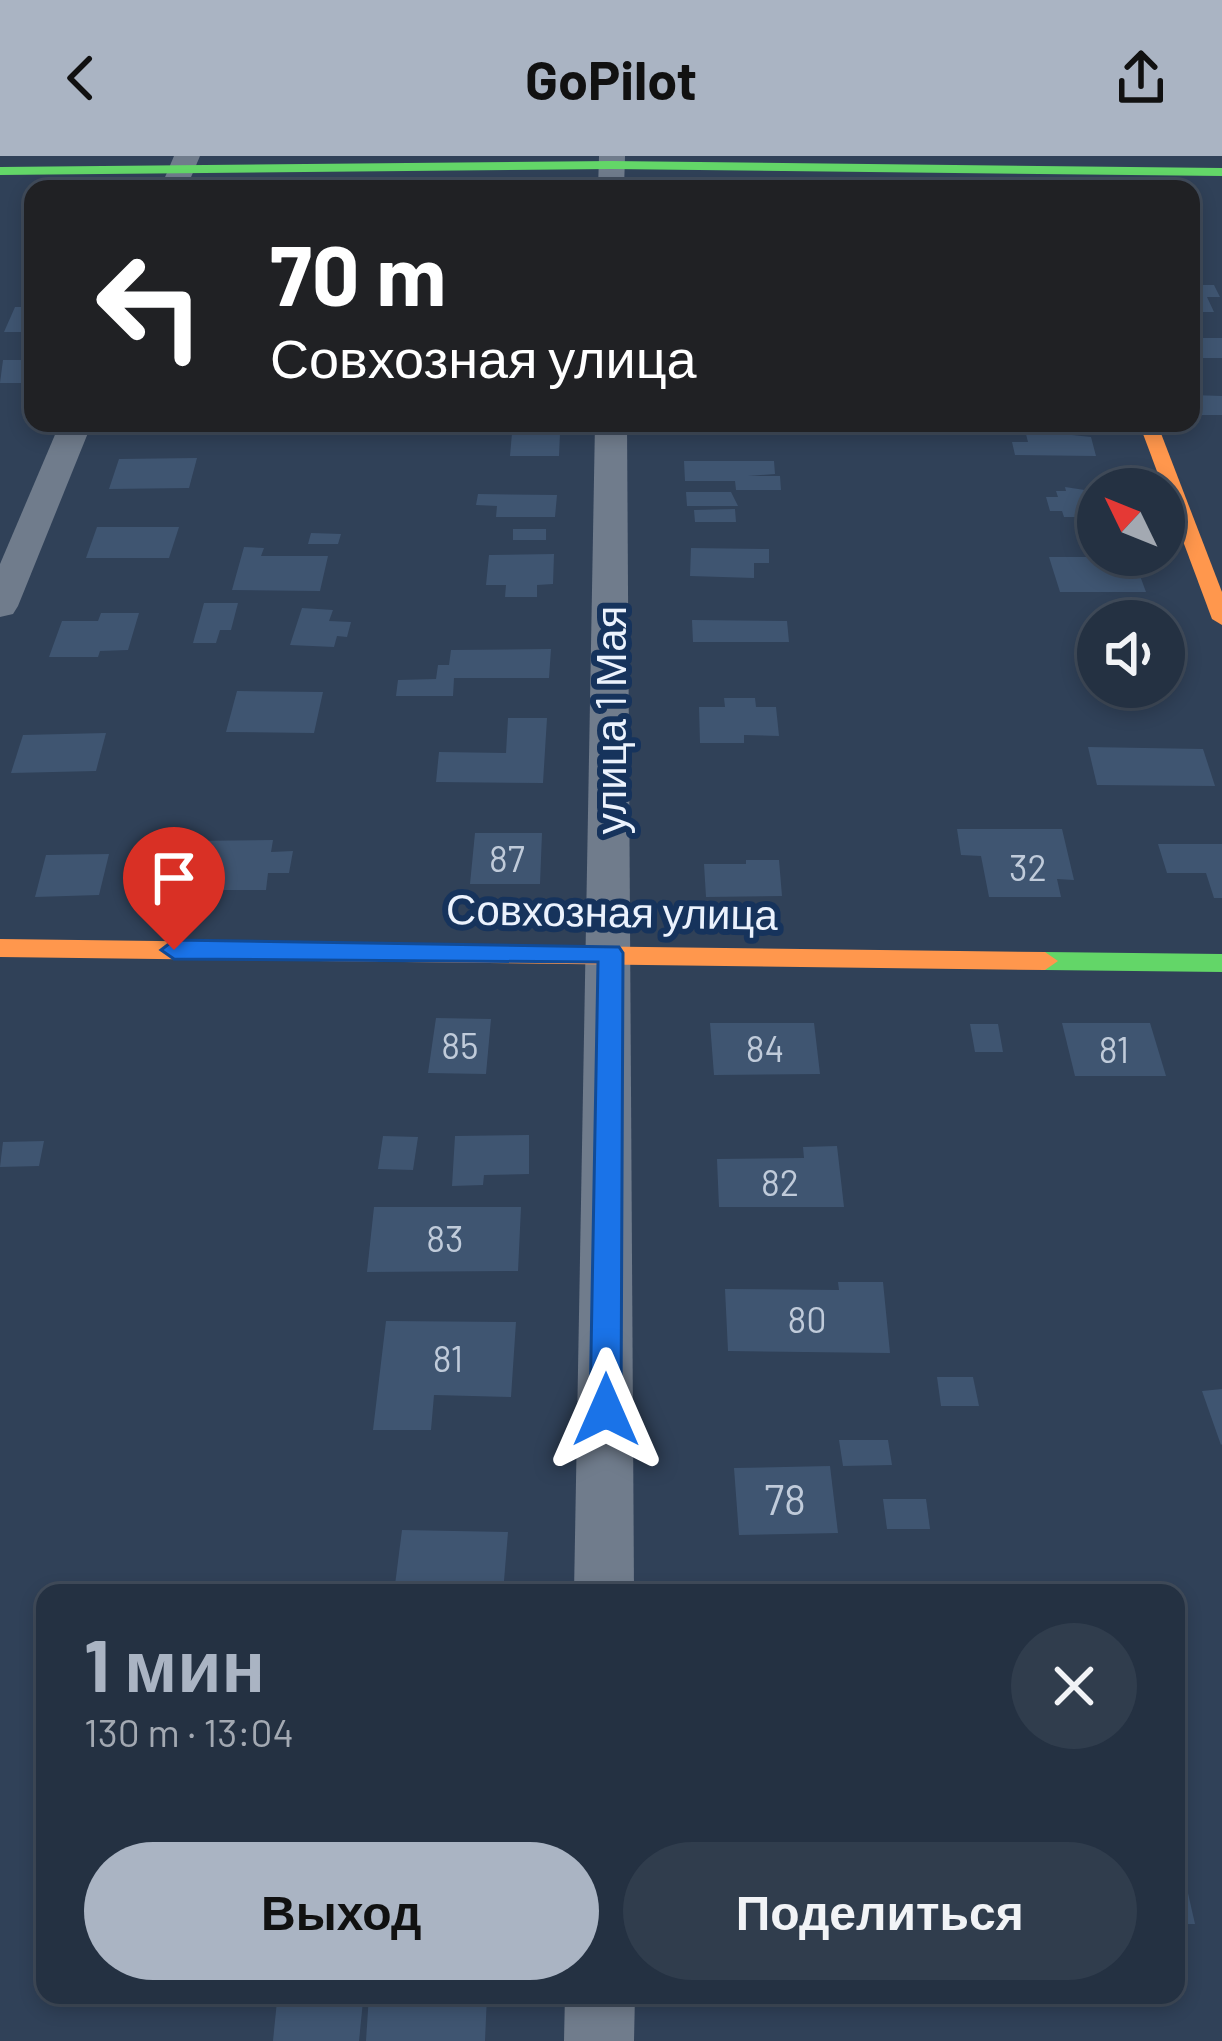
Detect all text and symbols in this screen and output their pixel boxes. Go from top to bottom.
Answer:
icon: back [48,45,114,111]
icon: share [1108,45,1174,111]
text: GoPilot [525,46,697,111]
text: 70 m [270,222,446,323]
icon: left [72,228,228,384]
text: Совхозная улица [270,324,697,389]
north arrow [1077,468,1185,576]
map controls [1077,468,1185,708]
button: sound [1077,600,1185,708]
street label: улица 1 Мая [584,606,635,834]
pin [123,827,225,950]
house number: 87 [489,836,525,879]
icon: arrive [141,845,207,911]
house number: 32 [1009,845,1047,888]
street label: Совхозная улица [446,882,779,939]
house number: 85 [441,1023,479,1066]
house number: 84 [746,1026,784,1069]
house number: 81 [1099,1027,1129,1070]
house number: 82 [761,1160,799,1203]
house number: 83 [426,1216,464,1259]
house number: 80 [787,1297,827,1340]
house number: 81 [433,1336,463,1379]
position arrow [543,1347,669,1473]
house number: 78 [764,1473,806,1523]
text: 1 мин [84,1620,265,1706]
button: close [1011,1623,1137,1749]
text: 130 m · 13:04 [84,1708,294,1755]
button: Выход [84,1842,599,1980]
button: Поделиться [623,1842,1137,1980]

